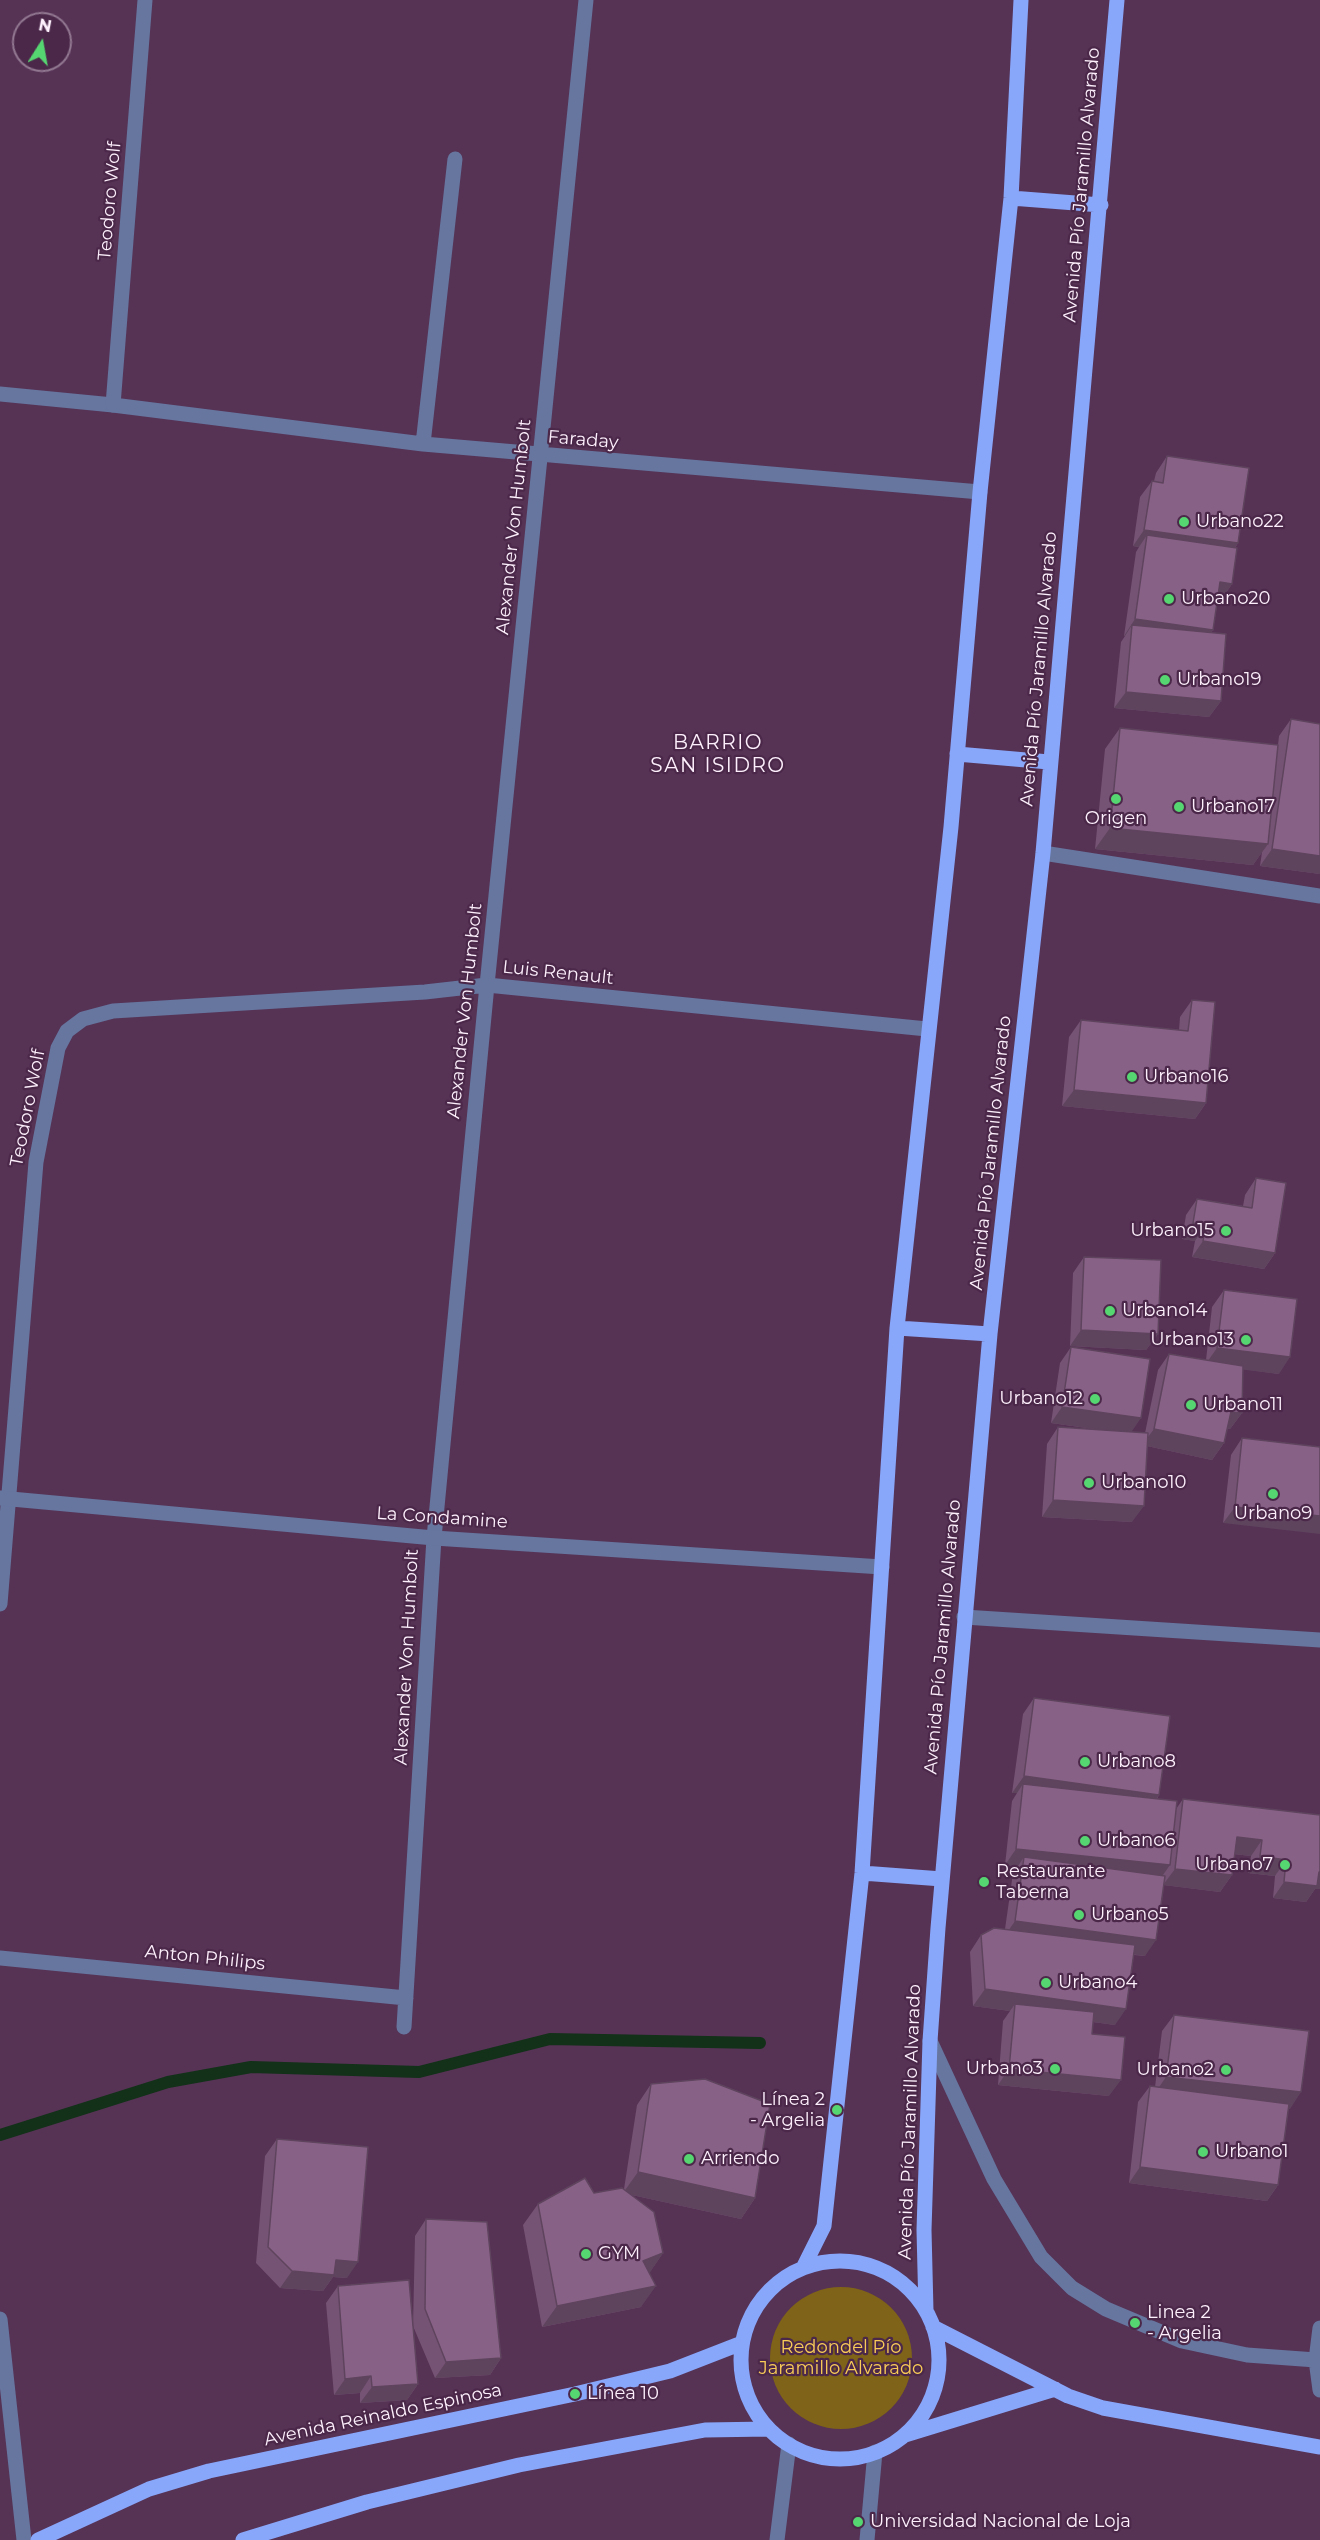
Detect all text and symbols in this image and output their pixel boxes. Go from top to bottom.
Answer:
north arrow [12,12,72,72]
text: N [37,15,53,36]
street label: Avenida Pío Jaramillo Alvarado [1059,47,1105,323]
street label: Teodoro Wolf [94,141,126,261]
street label: Alexander Von Humbolt [492,418,536,636]
street label: Faraday [547,426,619,454]
place label: Urbano22 [1196,511,1284,533]
marker: Urbano22 [1177,515,1191,529]
street label: Avenida Pío Jaramillo Alvarado [1016,531,1062,807]
place label: Urbano20 [1181,588,1270,610]
marker: Urbano20 [1162,592,1176,606]
place label: Urbano19 [1177,669,1262,691]
marker: Urbano19 [1158,673,1172,687]
district label: BARRIO SAN ISIDRO [650,731,786,778]
marker: Origen [1109,792,1123,806]
place label: Urbano17 [1191,796,1275,818]
marker: Urbano17 [1172,800,1186,814]
place label: Origen [1085,808,1147,830]
street label: Alexander Von Humbolt [443,902,487,1120]
street label: Luis Renault [501,956,615,990]
street label: Avenida Pío Jaramillo Alvarado [966,1015,1016,1291]
street label: Teodoro Wolf [6,1047,50,1169]
place label: Urbano16 [1144,1066,1229,1088]
marker: Urbano16 [1125,1070,1139,1084]
place label: Urbano15 [1130,1220,1214,1242]
marker: Urbano15 [1219,1224,1233,1238]
place label: Urbano14 [1122,1300,1207,1322]
marker: Urbano14 [1103,1304,1117,1318]
place label: Urbano13 [1150,1329,1234,1351]
marker: Urbano13 [1239,1333,1253,1347]
place label: Urbano12 [999,1388,1083,1410]
marker: Urbano12 [1088,1392,1102,1406]
place label: Urbano11 [1203,1394,1283,1416]
marker: Urbano11 [1184,1398,1198,1412]
place label: Urbano10 [1101,1472,1186,1494]
marker: Urbano10 [1082,1476,1096,1490]
marker: Urbano9 [1266,1487,1280,1501]
street label: Avenida Pío Jaramillo Alvarado [920,1499,966,1775]
street label: La Condamine [376,1503,508,1533]
place label: Urbano9 [1234,1503,1312,1525]
street label: Alexander Von Humbolt [391,1548,423,1766]
place label: Urbano8 [1097,1751,1176,1773]
marker: Urbano8 [1078,1755,1092,1769]
place label: Urbano6 [1097,1830,1176,1852]
marker: Urbano6 [1078,1834,1092,1848]
place label: Urbano7 [1195,1854,1273,1876]
marker: Urbano7 [1278,1858,1292,1872]
place label: Restaurante Taberna [996,1861,1105,1904]
marker: Restaurante Taberna [977,1875,991,1889]
place label: Urbano5 [1091,1904,1169,1926]
marker: Urbano5 [1072,1908,1086,1922]
street label: Anton Philips [144,1941,266,1975]
place label: Urbano4 [1058,1972,1137,1994]
marker: Urbano4 [1039,1976,1053,1990]
street label: Avenida Pío Jaramillo Alvarado [894,1984,926,2260]
place label: Urbano3 [966,2058,1043,2080]
place label: Urbano2 [1136,2059,1214,2081]
marker: Urbano3 [1048,2062,1062,2076]
marker: Urbano2 [1219,2063,1233,2077]
place label: Línea 2 - Argelia [750,2089,825,2132]
marker: Línea 2 - Argelia [830,2103,844,2117]
place label: Urbano1 [1215,2141,1289,2163]
marker: Urbano1 [1196,2145,1210,2159]
place label: Arriendo [701,2148,779,2170]
marker: Arriendo [682,2152,696,2166]
place label: GYM [598,2243,640,2265]
marker: GYM [579,2247,593,2261]
place label: Linea 2 - Argelia [1147,2302,1222,2344]
marker: Linea 2 - Argelia [1128,2316,1142,2330]
park label: Redondel Pío Jaramillo Alvarado [759,2337,923,2380]
street label: Avenida Reinaldo Espinosa [262,2379,504,2451]
place label: Línea 10 [587,2383,659,2405]
marker: Línea 10 [568,2387,582,2401]
place label: Universidad Nacional de Loja [870,2511,1131,2533]
marker: Universidad Nacional de Loja [851,2515,865,2529]

